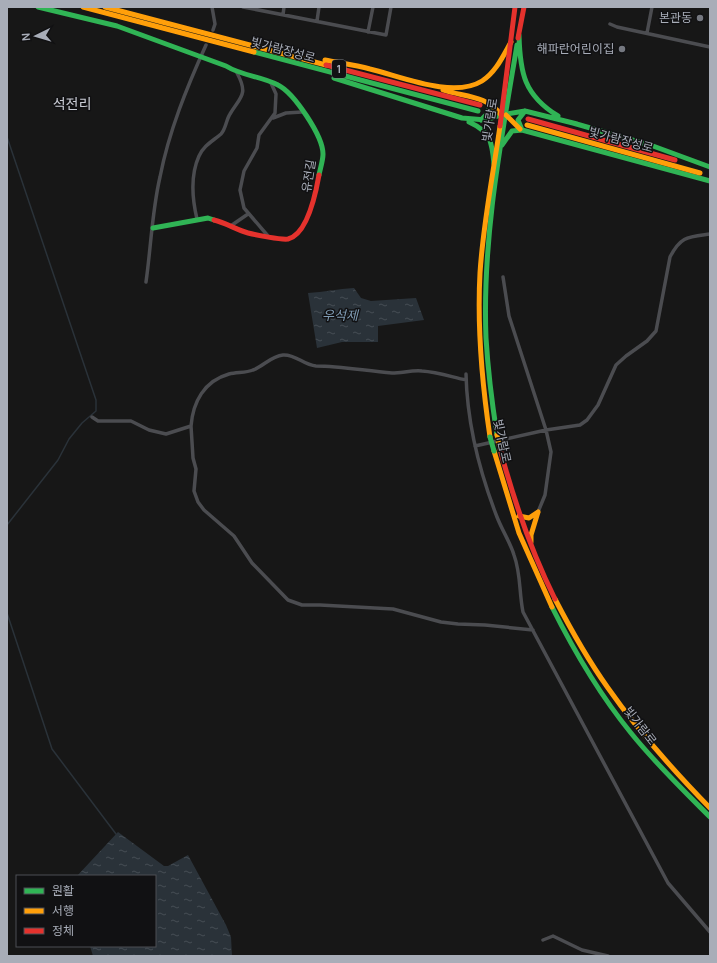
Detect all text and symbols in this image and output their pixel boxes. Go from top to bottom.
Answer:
place label: 본관동 [659,9,692,26]
marker: 본관동 [695,13,705,23]
north arrow [16,16,56,56]
text: N [18,32,33,42]
street label: 빛가람장성로 [249,33,317,66]
place label: 해파란어린이집 [537,40,614,57]
marker: 해파란어린이집 [617,44,627,54]
road number: 1 [332,60,346,78]
district label: 석전리 [53,94,91,113]
street label: 빛가람로 [478,97,501,143]
street label: 빛가람장성로 [587,123,655,156]
street label: 유전길 [298,158,319,194]
water label: 우석제 [322,306,360,324]
street label: 빛가람로 [490,418,515,464]
street label: 빛가람로 [620,703,661,748]
legend [16,875,156,947]
text: 원활 [52,882,74,899]
text: 서행 [52,902,74,919]
text: 정체 [52,922,74,939]

